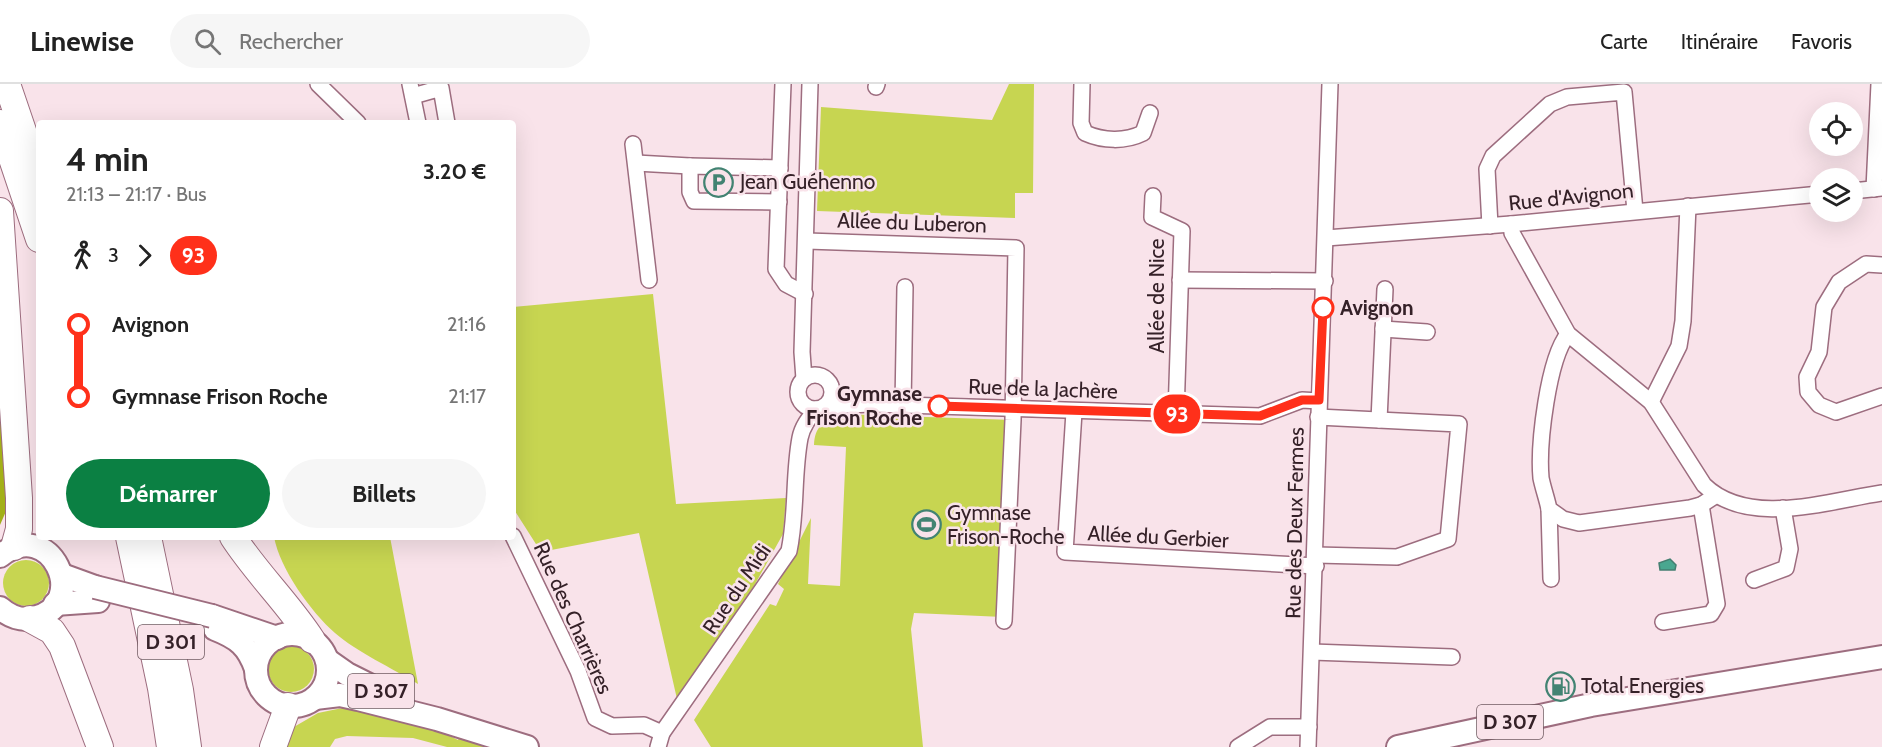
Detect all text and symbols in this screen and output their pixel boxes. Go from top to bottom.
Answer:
search box [170,14,590,68]
text: Linewise [30,24,134,58]
icon: search [191,25,224,58]
text: Rechercher [239,28,343,55]
text: Carte [1600,29,1648,54]
text: Itinéraire [1681,29,1758,54]
text: Favoris [1791,29,1852,54]
map controls [1809,102,1863,222]
button: locate [1809,102,1863,156]
text: 4 min [66,139,149,179]
text: 3.20 € [423,158,486,185]
parking icon: Jean Guéhenno [703,166,735,198]
button: layers [1809,168,1863,222]
place label: Jean Guéhenno [739,169,875,194]
street label: Rue d'Avignon [1507,177,1635,216]
text: 21:13 – 21:17 · Bus [66,182,206,206]
street label: Allée du Luberon [837,207,987,238]
street label: Allée de Nice [1144,238,1169,354]
icon: walk [66,239,99,272]
icon: forward [128,239,161,272]
text: 3 [108,243,119,267]
text: 93 [182,243,205,268]
place label: Avignon [1340,295,1414,320]
marker: Avignon [1312,297,1334,319]
text: Avignon [112,311,189,338]
text: 21:16 [447,312,486,336]
street label: Rue de la Jachère [968,373,1119,404]
place label: Gymnase Frison Roche [806,381,922,430]
text: Gymnase Frison Roche [112,383,328,410]
text: 21:17 [448,384,486,408]
line badge: 93 [1150,394,1204,434]
marker: Gymnase Frison Roche [928,395,950,417]
text: 93 [1165,402,1189,427]
street label: Rue des Deux Fermes [1280,427,1309,619]
button: Démarrer [66,459,270,528]
button: Billets [282,459,486,528]
place label: Gymnase Frison-Roche [947,500,1065,549]
sports icon: Gymnase Frison-Roche [910,509,942,541]
street label: Allée du Gerbier [1087,520,1229,553]
street label: Rue des Charrières [529,538,618,698]
street label: Rue du Midi [697,539,776,639]
road number: D 301 [138,625,204,659]
fuel station icon: Total Energies [1544,670,1576,702]
place label: Total Energies [1581,673,1704,698]
road number: D 307 [348,674,414,708]
road number: D 307 [1477,705,1543,739]

